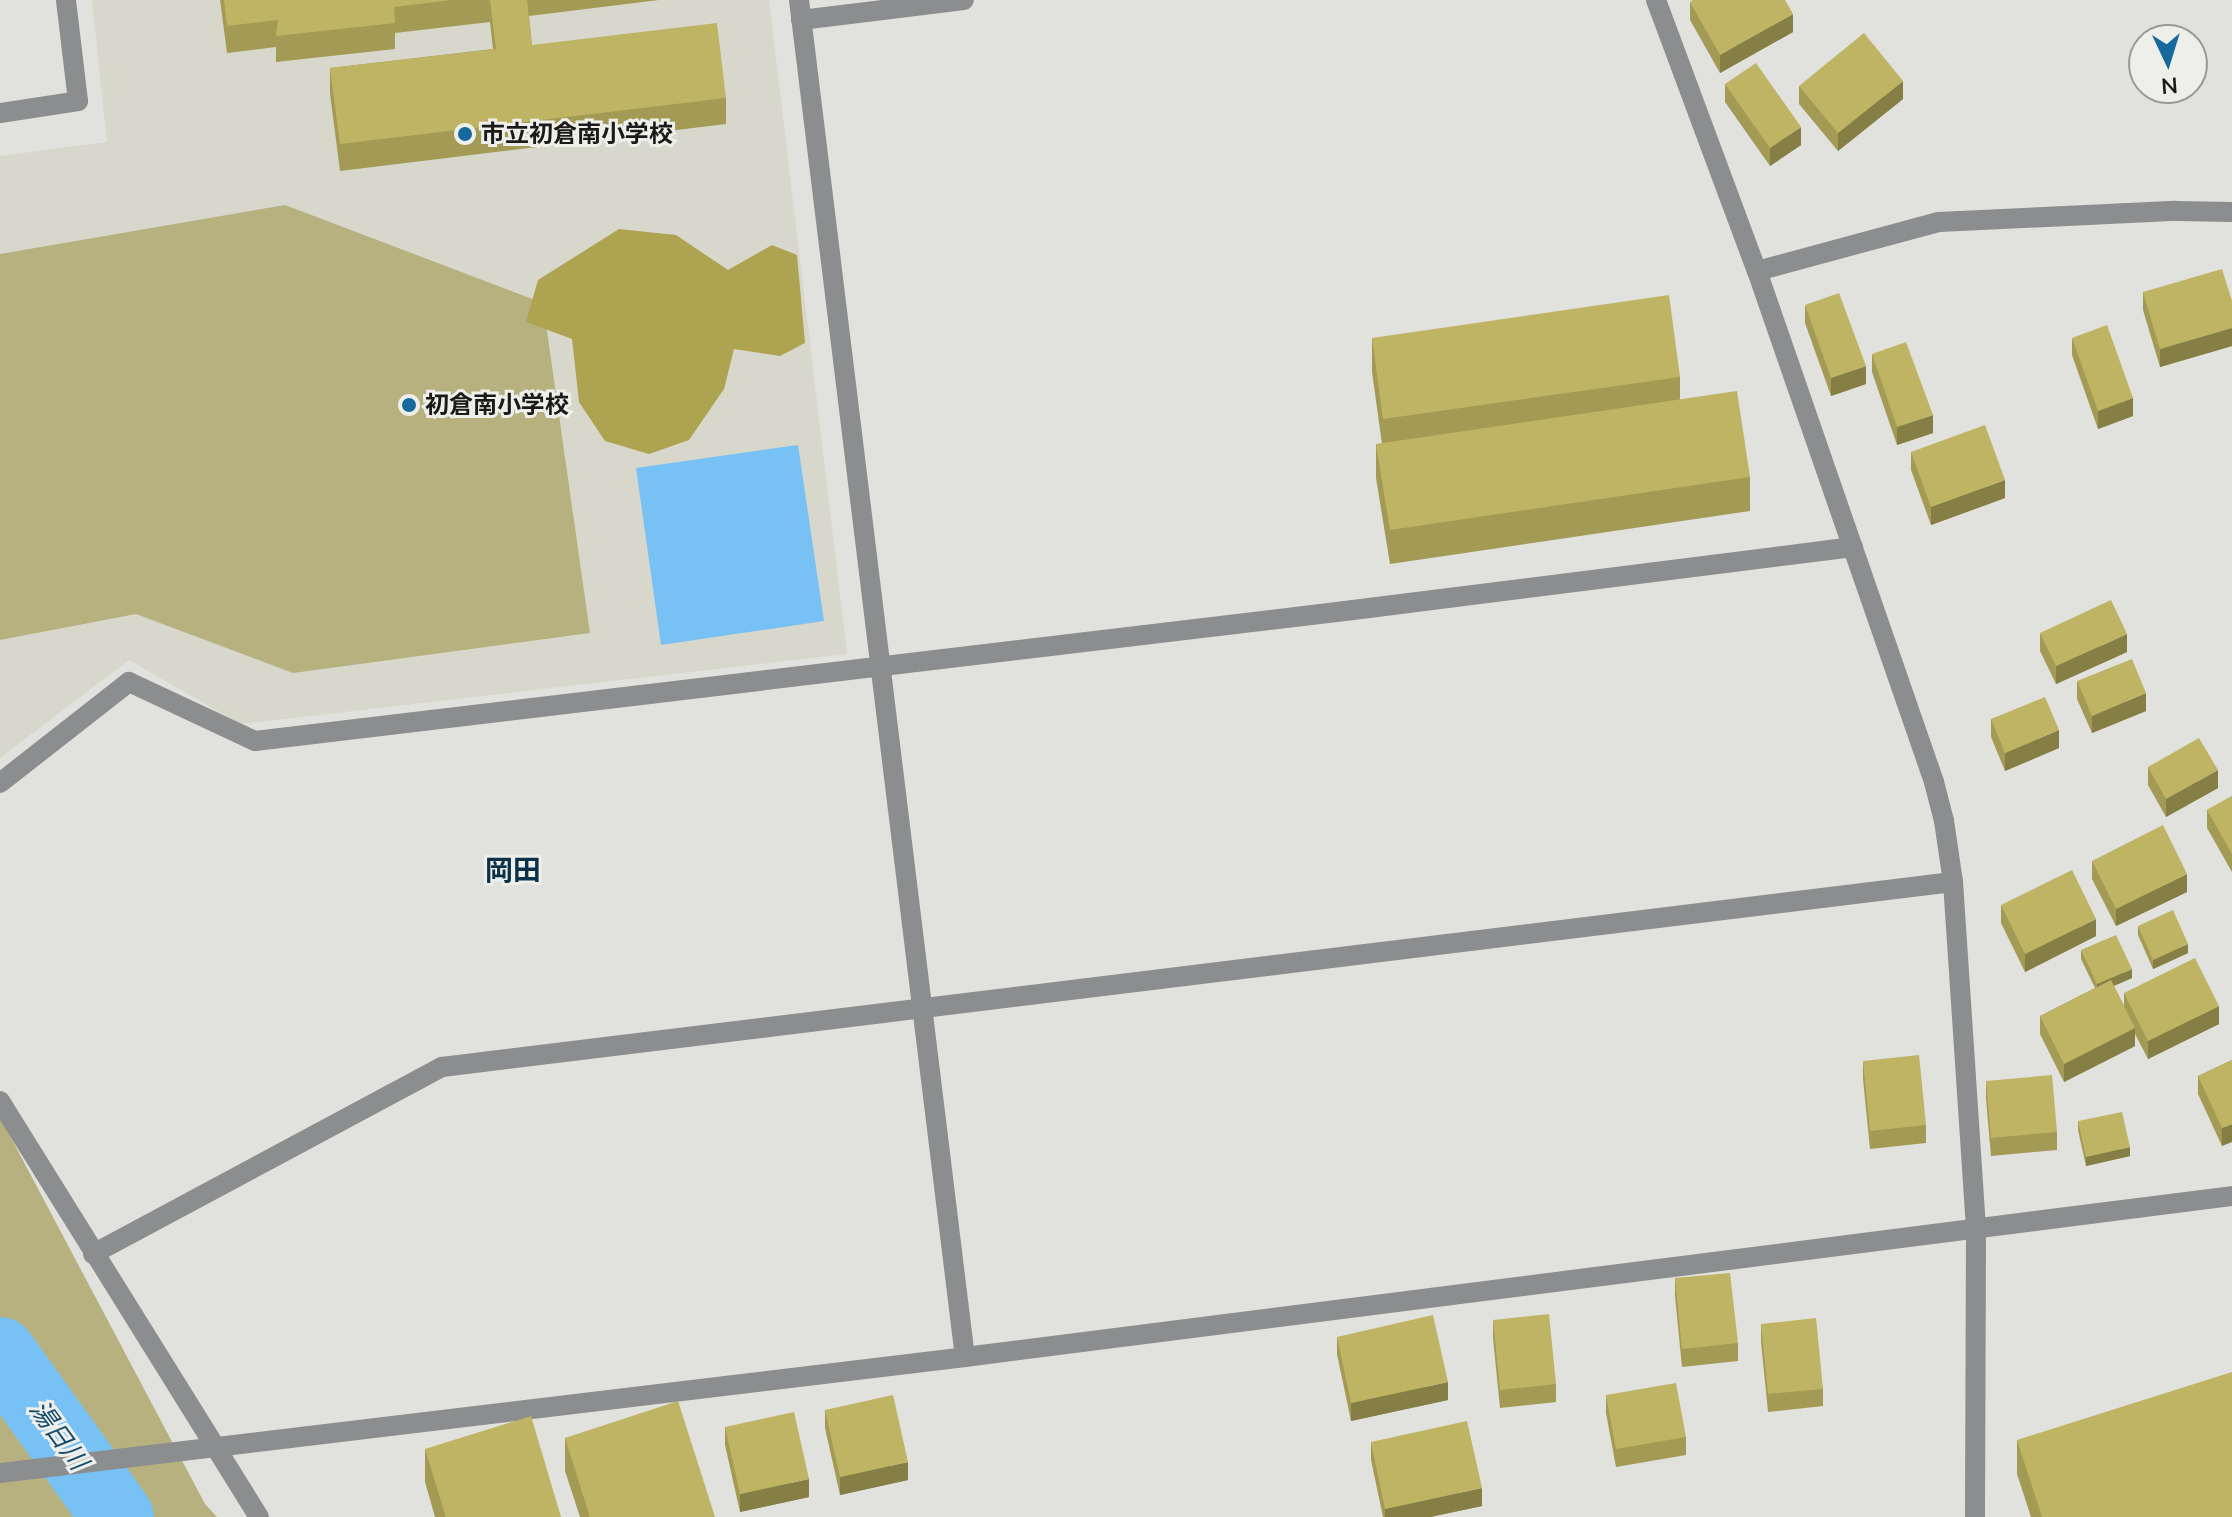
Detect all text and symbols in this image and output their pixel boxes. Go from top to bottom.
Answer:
north arrow [2128,24,2208,104]
text: N [2160,71,2179,100]
place label: 市立初倉南小学校 [481,120,673,148]
marker: 市立初倉南小学校 [456,125,474,143]
place label: 初倉南小学校 [425,391,569,419]
marker: 初倉南小学校 [400,396,418,414]
district label: 岡田 [485,853,541,887]
water label: 湯日川 [23,1394,95,1476]

